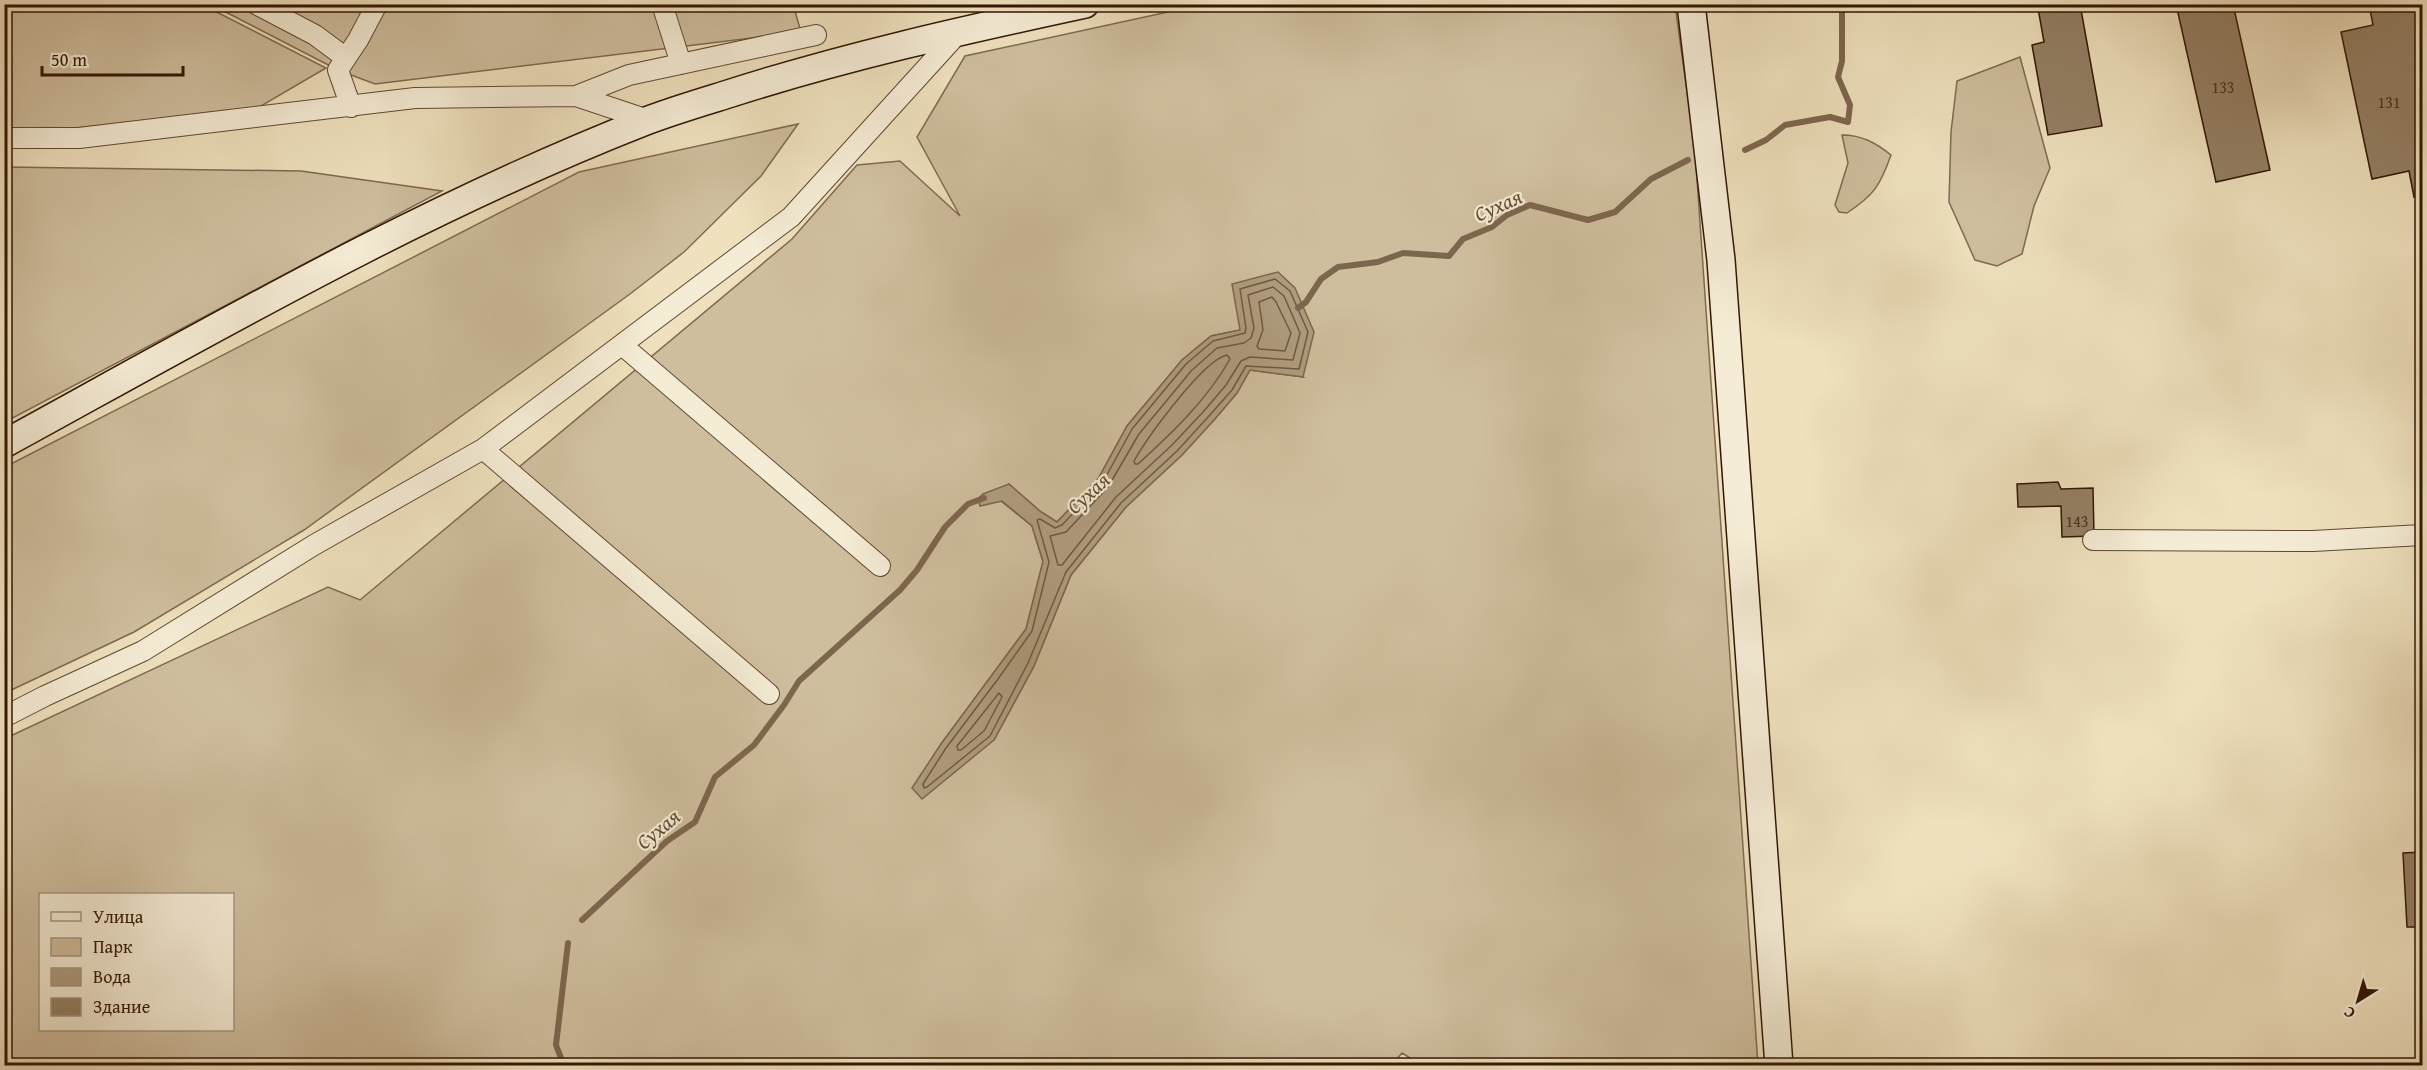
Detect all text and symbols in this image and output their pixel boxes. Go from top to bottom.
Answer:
scale bar [42,39,183,77]
text: 50 m [51,46,87,73]
house number: 133 [2211,75,2235,99]
house number: 131 [2377,90,2401,114]
water label: Сухая [1469,181,1527,229]
water label: Сухая [1059,465,1117,521]
house number: 143 [2065,509,2089,533]
water label: Сухая [629,801,687,857]
legend [39,893,234,1031]
text: Улица [93,903,144,930]
text: Парк [93,933,133,960]
text: Вода [93,963,131,990]
north arrow [2328,971,2388,1031]
text: Здание [93,993,150,1020]
text: С [2338,1001,2360,1025]

